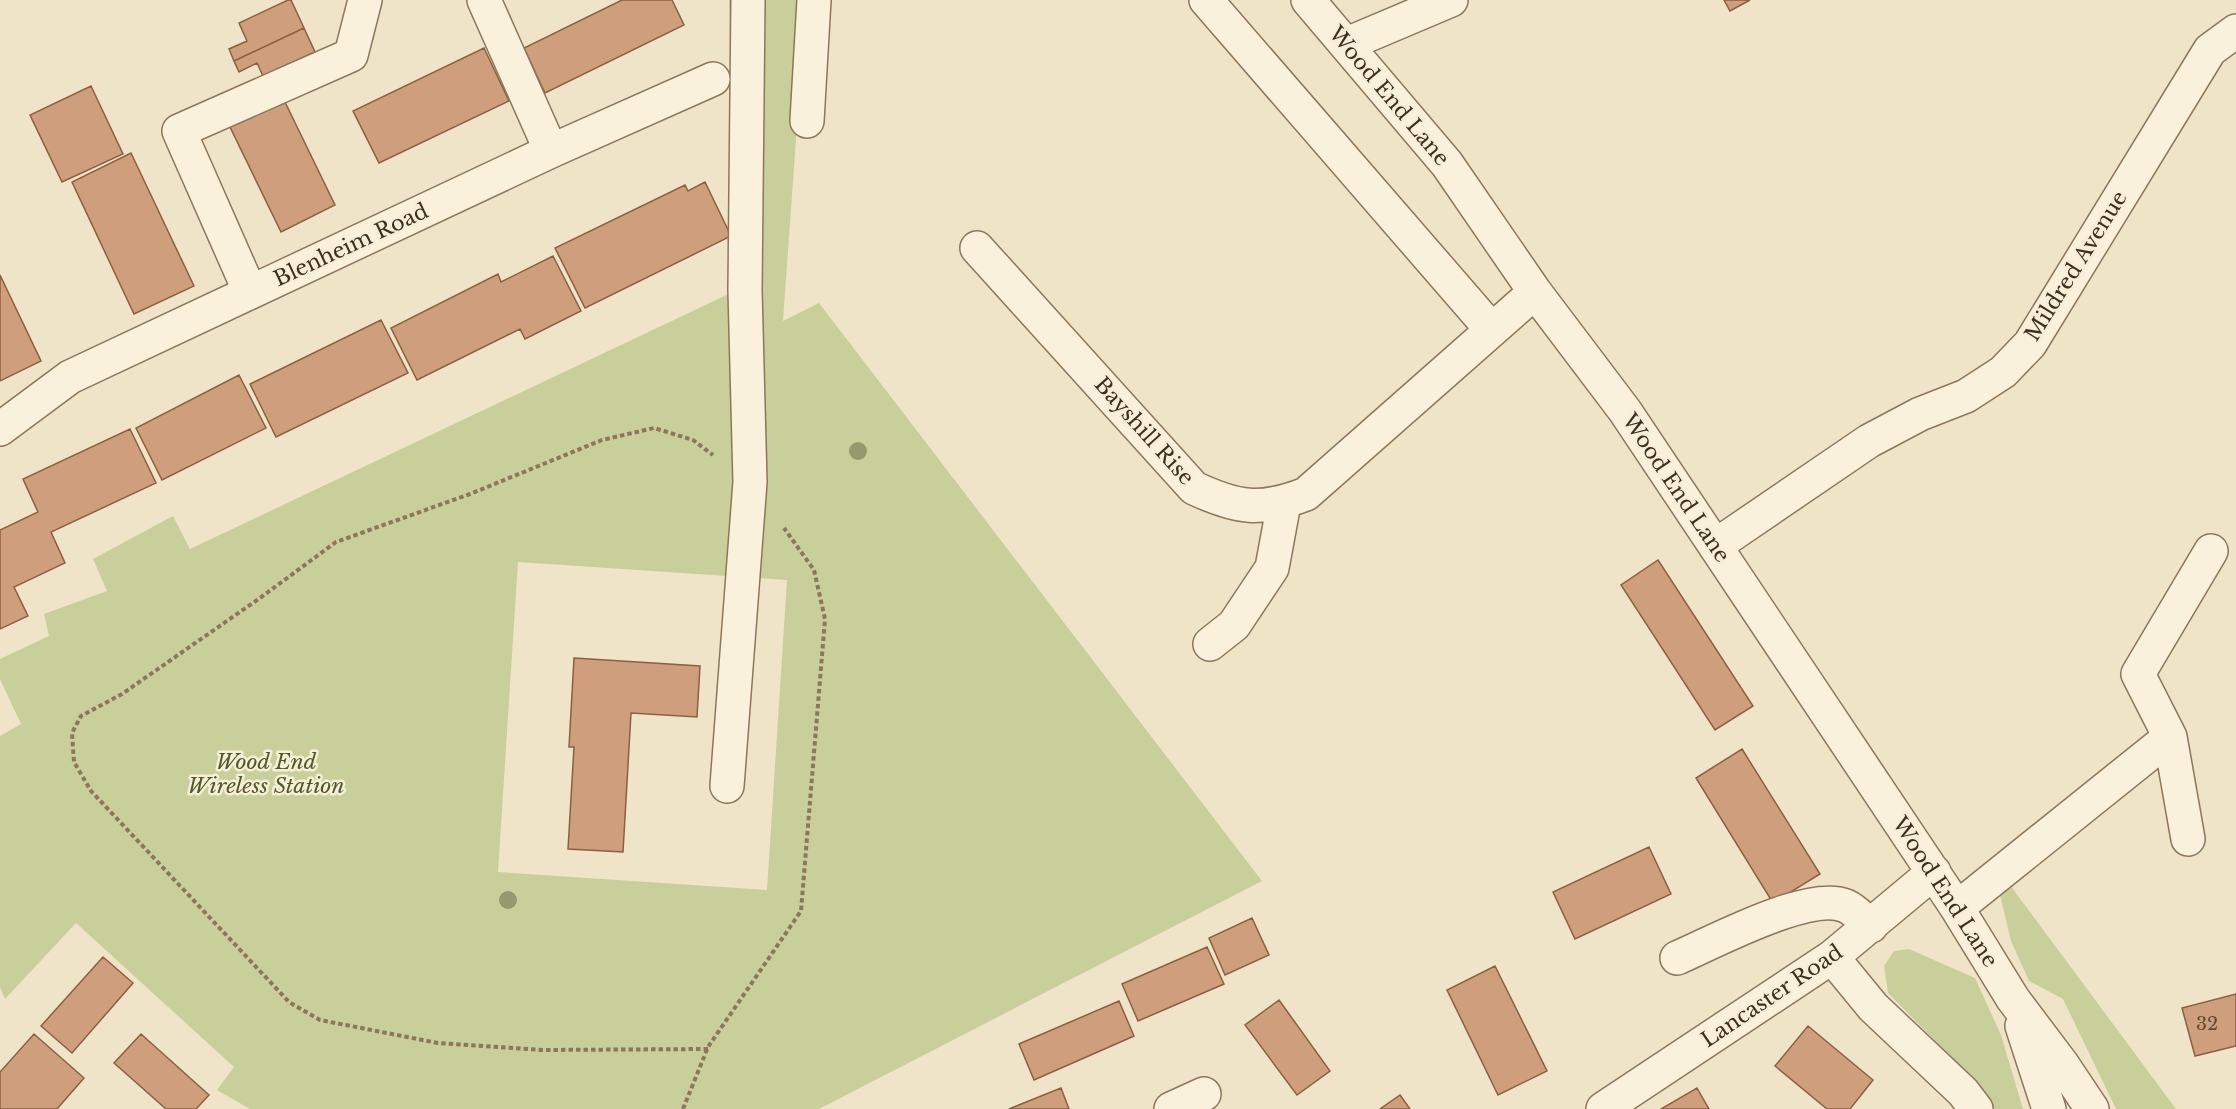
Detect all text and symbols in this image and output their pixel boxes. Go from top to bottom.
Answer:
street label: Wood End Lane [1322,20,1455,171]
street label: Mildred Avenue [2019,186,2133,346]
street label: Blenheim Road [270,198,432,292]
street label: Bayshill Rise [1089,372,1199,490]
street label: Wood End Lane [1616,408,1735,567]
park label: Wood End Wireless Station [187,749,345,799]
street label: Wood End Lane [1886,811,2003,972]
street label: Lancaster Road [1696,939,1848,1053]
house number: 32 [2196,1013,2218,1035]

